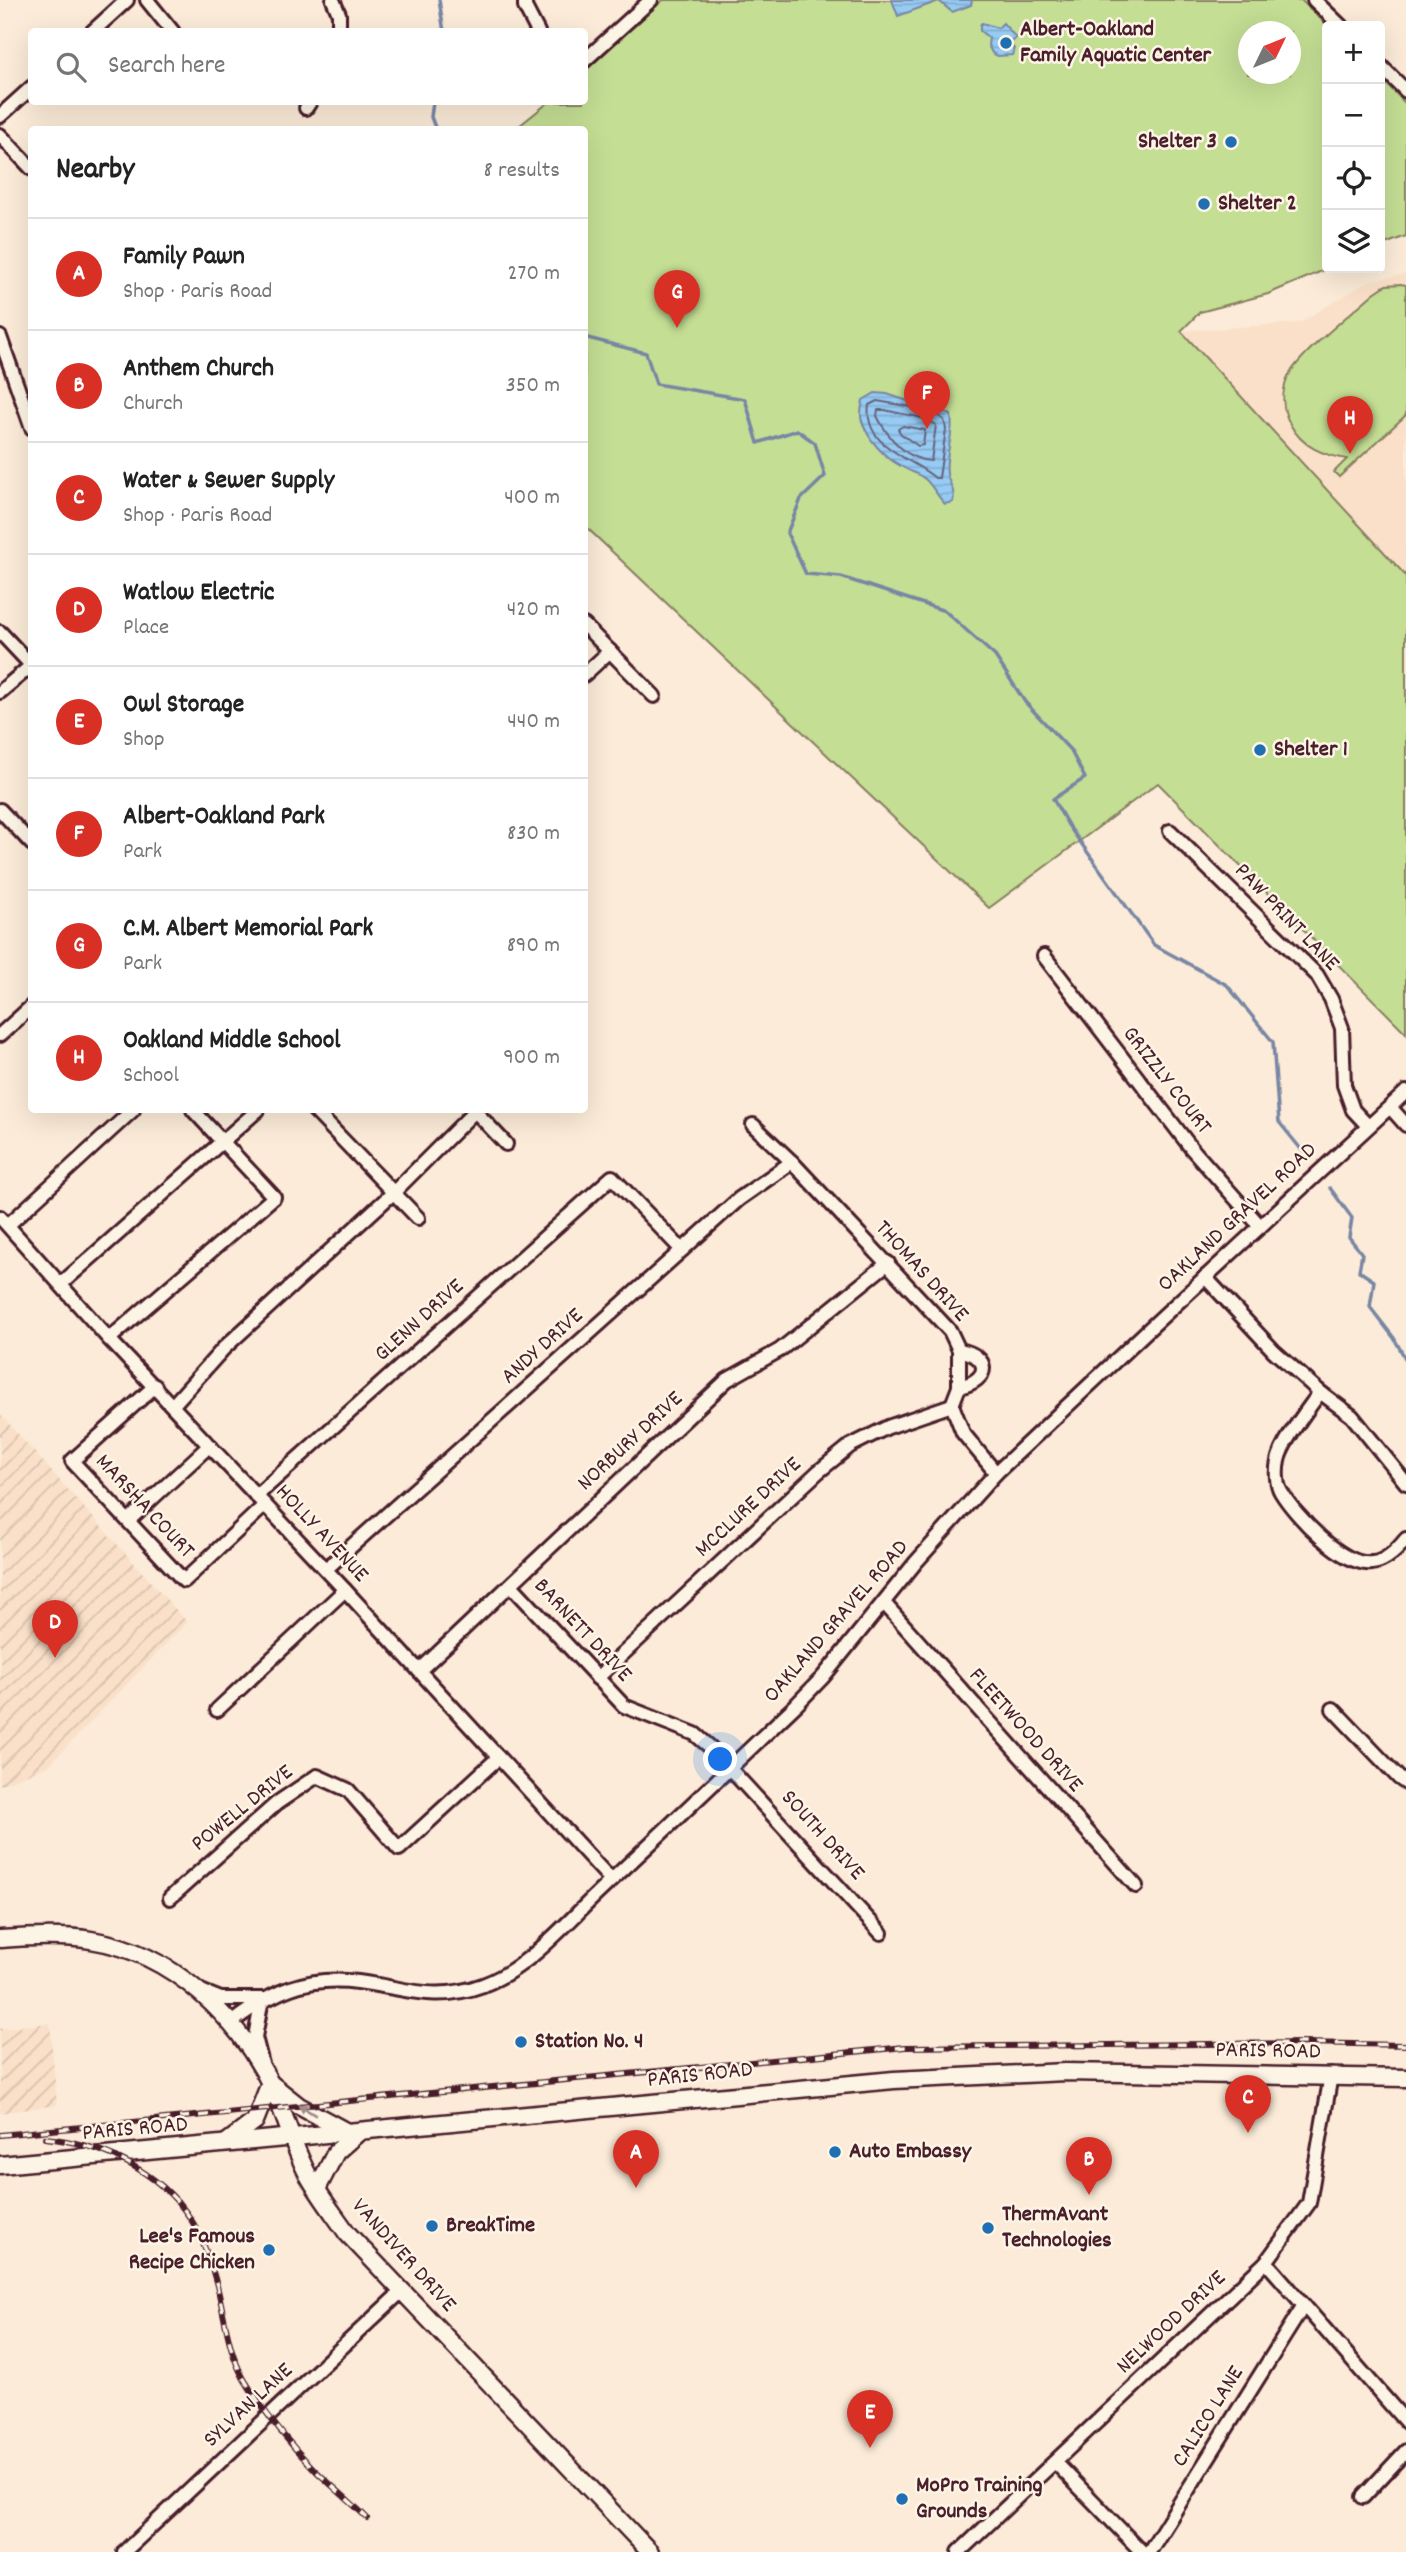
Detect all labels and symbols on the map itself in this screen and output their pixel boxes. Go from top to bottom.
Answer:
place label: Albert-Oakland Family Aquatic Center [1020,14,1212,73]
north arrow [1238,21,1301,84]
marker: Albert-Oakland Family Aquatic Center [998,35,1014,51]
place label: Shelter 3 [1138,126,1217,159]
marker: Shelter 3 [1223,134,1239,150]
place label: Shelter 2 [1218,188,1297,221]
marker: Shelter 2 [1196,196,1212,212]
pin: G [654,270,700,328]
pin: F [904,371,950,429]
pin: H [1327,396,1373,454]
place label: Shelter 1 [1274,734,1348,767]
marker: Shelter 1 [1252,742,1268,758]
street label: PAW PRINT LANE [1226,856,1347,980]
street label: GRIZZLY COURT [1113,1020,1219,1142]
street label: OAKLAND GRAVEL ROAD [1151,1135,1325,1301]
street label: THOMAS DRIVE [866,1214,976,1331]
street label: GLENN DRIVE [368,1271,473,1370]
street label: ANDY DRIVE [494,1301,592,1393]
street label: NORBURY DRIVE [571,1384,692,1500]
street label: MARSHA COURT [87,1447,201,1567]
street label: MCCLURE DRIVE [688,1449,810,1566]
street label: HOLLY AVENUE [266,1477,376,1591]
street label: OAKLAND GRAVEL ROAD [757,1533,918,1711]
street label: BARNETT DRIVE [525,1572,639,1691]
pin: D [32,1600,78,1658]
street label: FLEETWOOD DRIVE [960,1661,1091,1801]
your location [703,1742,737,1776]
street label: POWELL DRIVE [185,1757,302,1861]
street label: SOUTH DRIVE [772,1783,872,1889]
place label: Station No. 4 [535,2026,643,2059]
marker: Station No. 4 [513,2034,529,2050]
street label: PARIS ROAD [1215,2035,1321,2069]
street label: PARIS ROAD [646,2054,754,2098]
pin: C [1225,2075,1271,2133]
one-way arrow [297,2104,316,2117]
street label: PARIS ROAD [81,2109,189,2151]
pin: A [613,2130,659,2188]
place label: Auto Embassy [849,2136,973,2169]
pin: B [1066,2137,1112,2195]
marker: Auto Embassy [827,2144,843,2160]
street label: VANDIVER DRIVE [343,2192,464,2321]
place label: ThermAvant Technologies [1002,2199,1112,2258]
place label: BreakTime [446,2210,535,2243]
marker: BreakTime [424,2218,440,2234]
marker: ThermAvant Technologies [980,2220,996,2236]
place label: Lee's Famous Recipe Chicken [129,2221,255,2280]
marker: Lee's Famous Recipe Chicken [261,2242,277,2258]
street label: NELWOOD DRIVE [1110,2263,1235,2383]
street label: SYLVAN LANE [197,2355,302,2456]
street label: CALICO LANE [1165,2359,1254,2474]
pin: E [847,2390,893,2448]
place label: MoPro Training Grounds [916,2470,1042,2529]
marker: MoPro Training Grounds [894,2491,910,2507]

